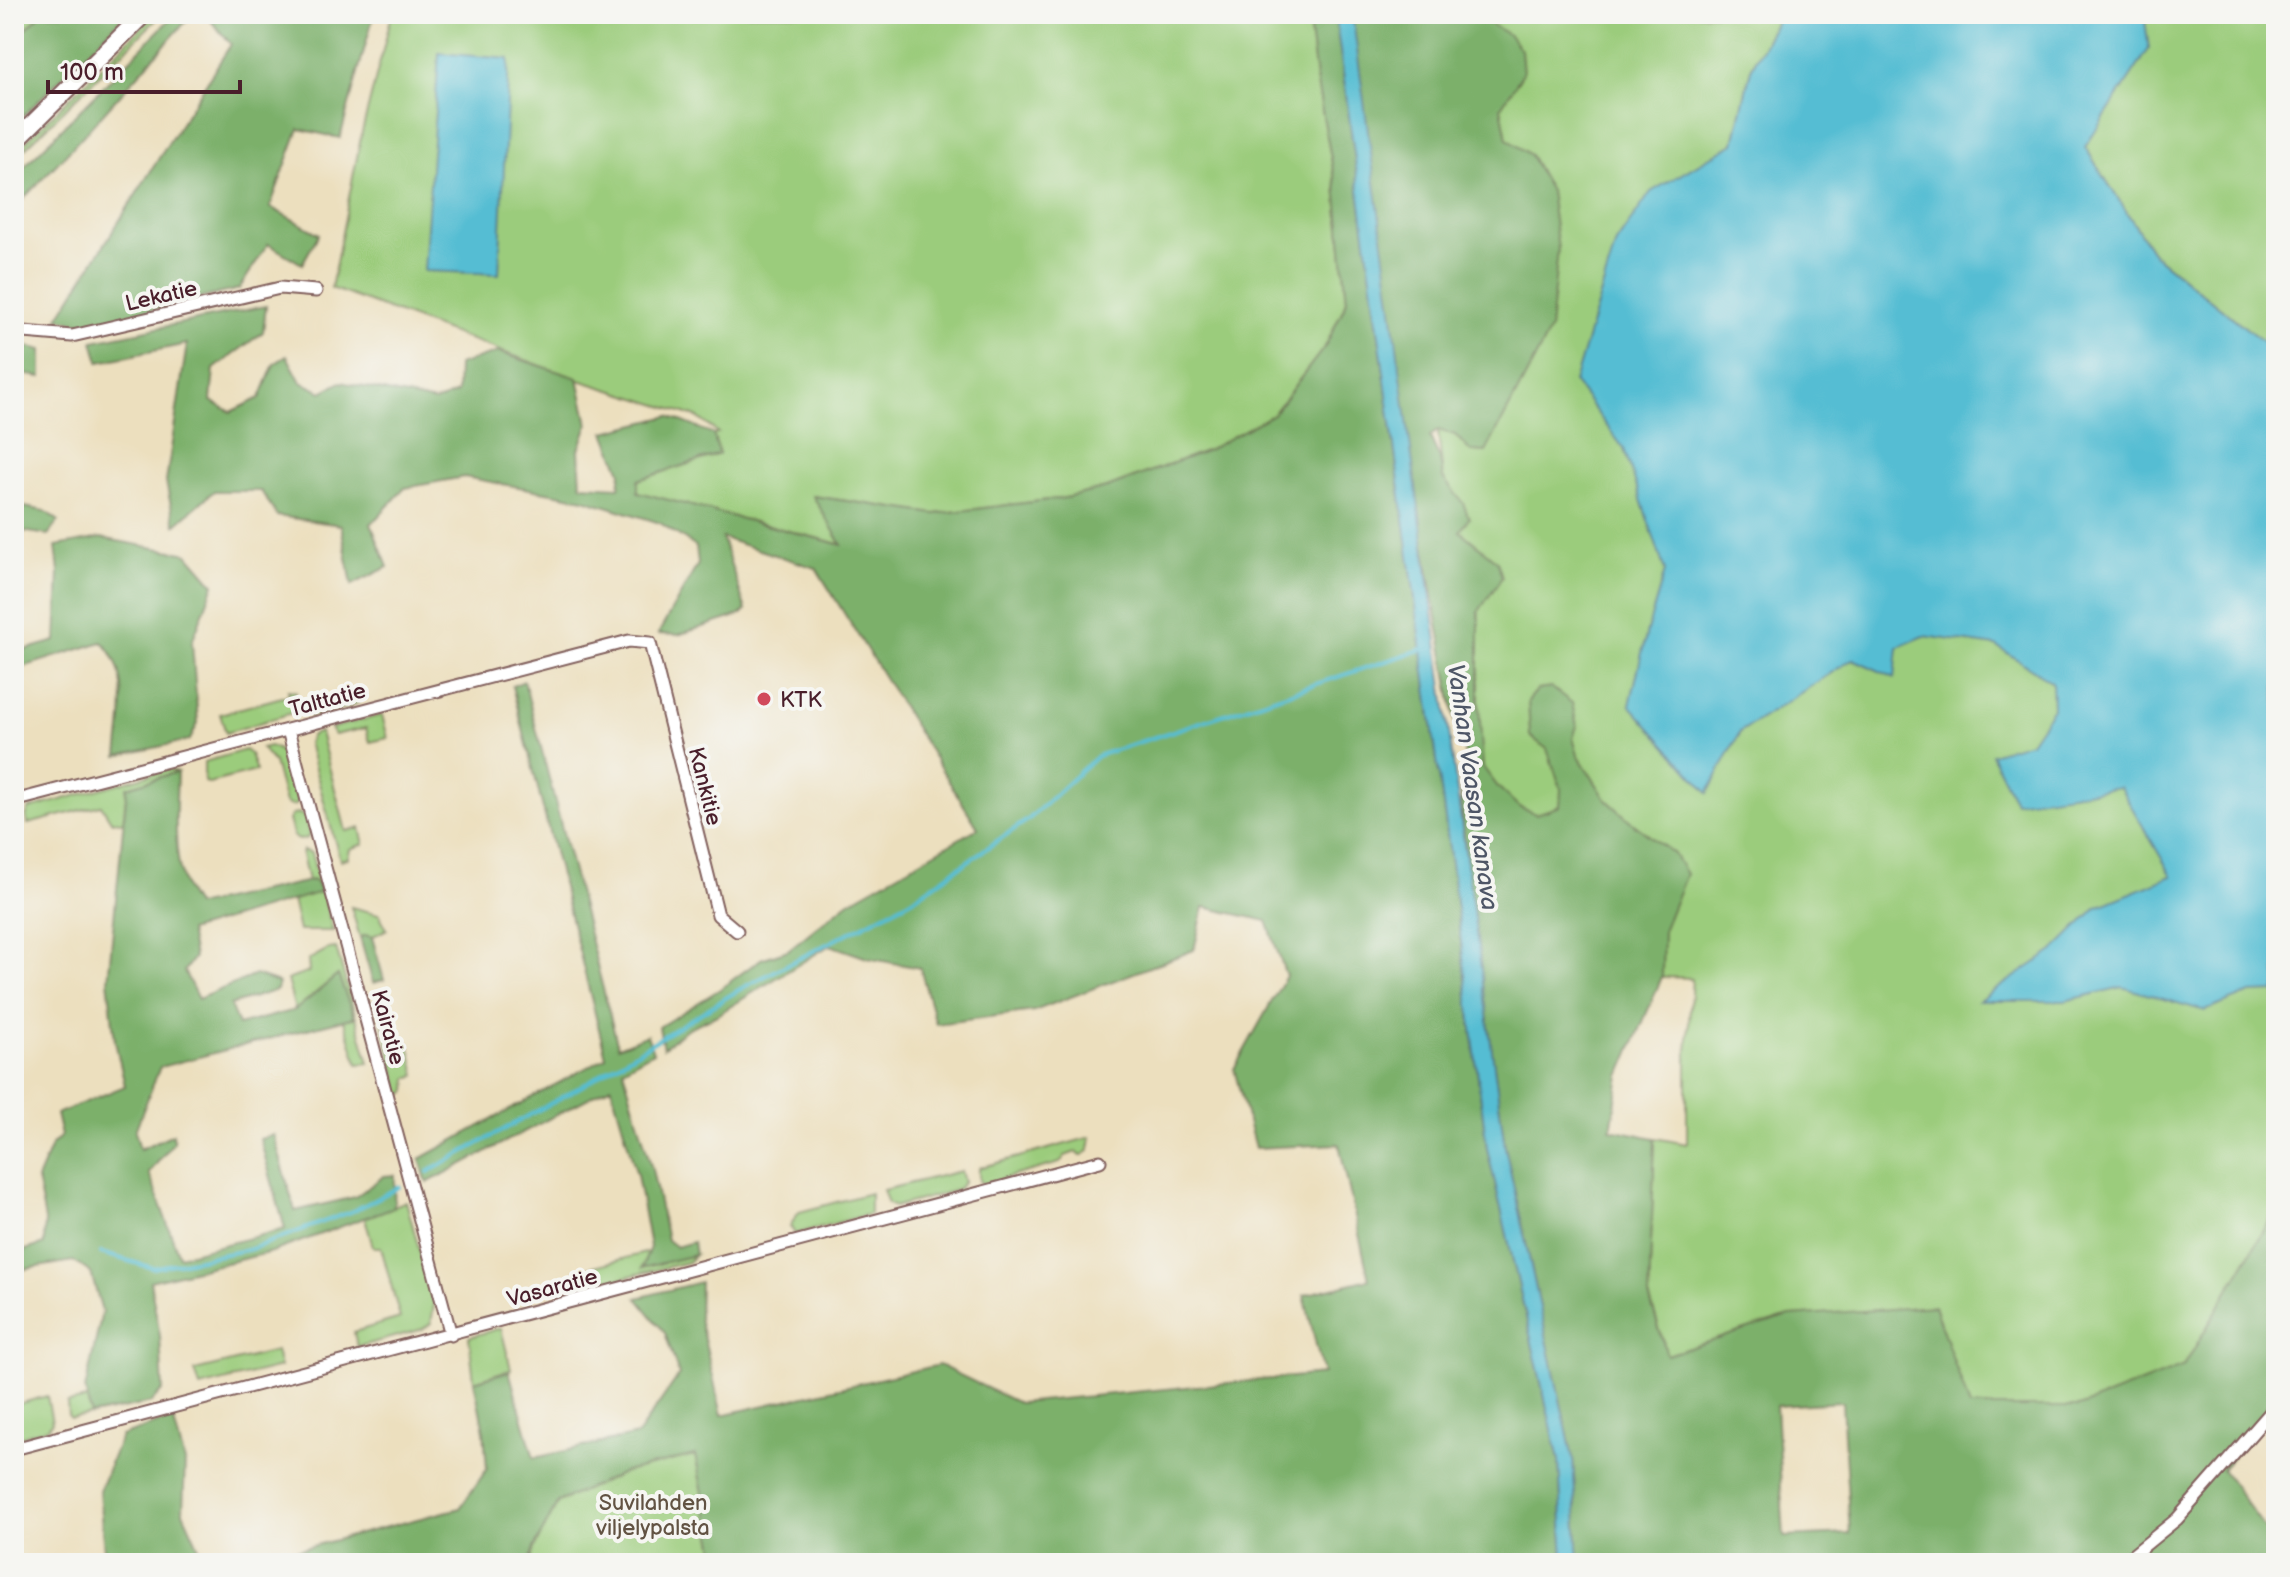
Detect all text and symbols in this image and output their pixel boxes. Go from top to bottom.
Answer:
scale bar [48,44,240,94]
text: 100 m [60,58,124,87]
street label: Lekatie [123,275,200,318]
water label: Vanhan Vaasan kanava [1441,662,1504,912]
street label: Talttatie [286,677,369,724]
place label: KTK [780,687,822,714]
marker: KTK [755,690,773,708]
street label: Kankitie [682,744,727,828]
street label: Kairatie [365,987,410,1068]
street label: Vasaratie [504,1263,601,1313]
park label: Suvilahden viljelypalsta [595,1490,710,1542]

